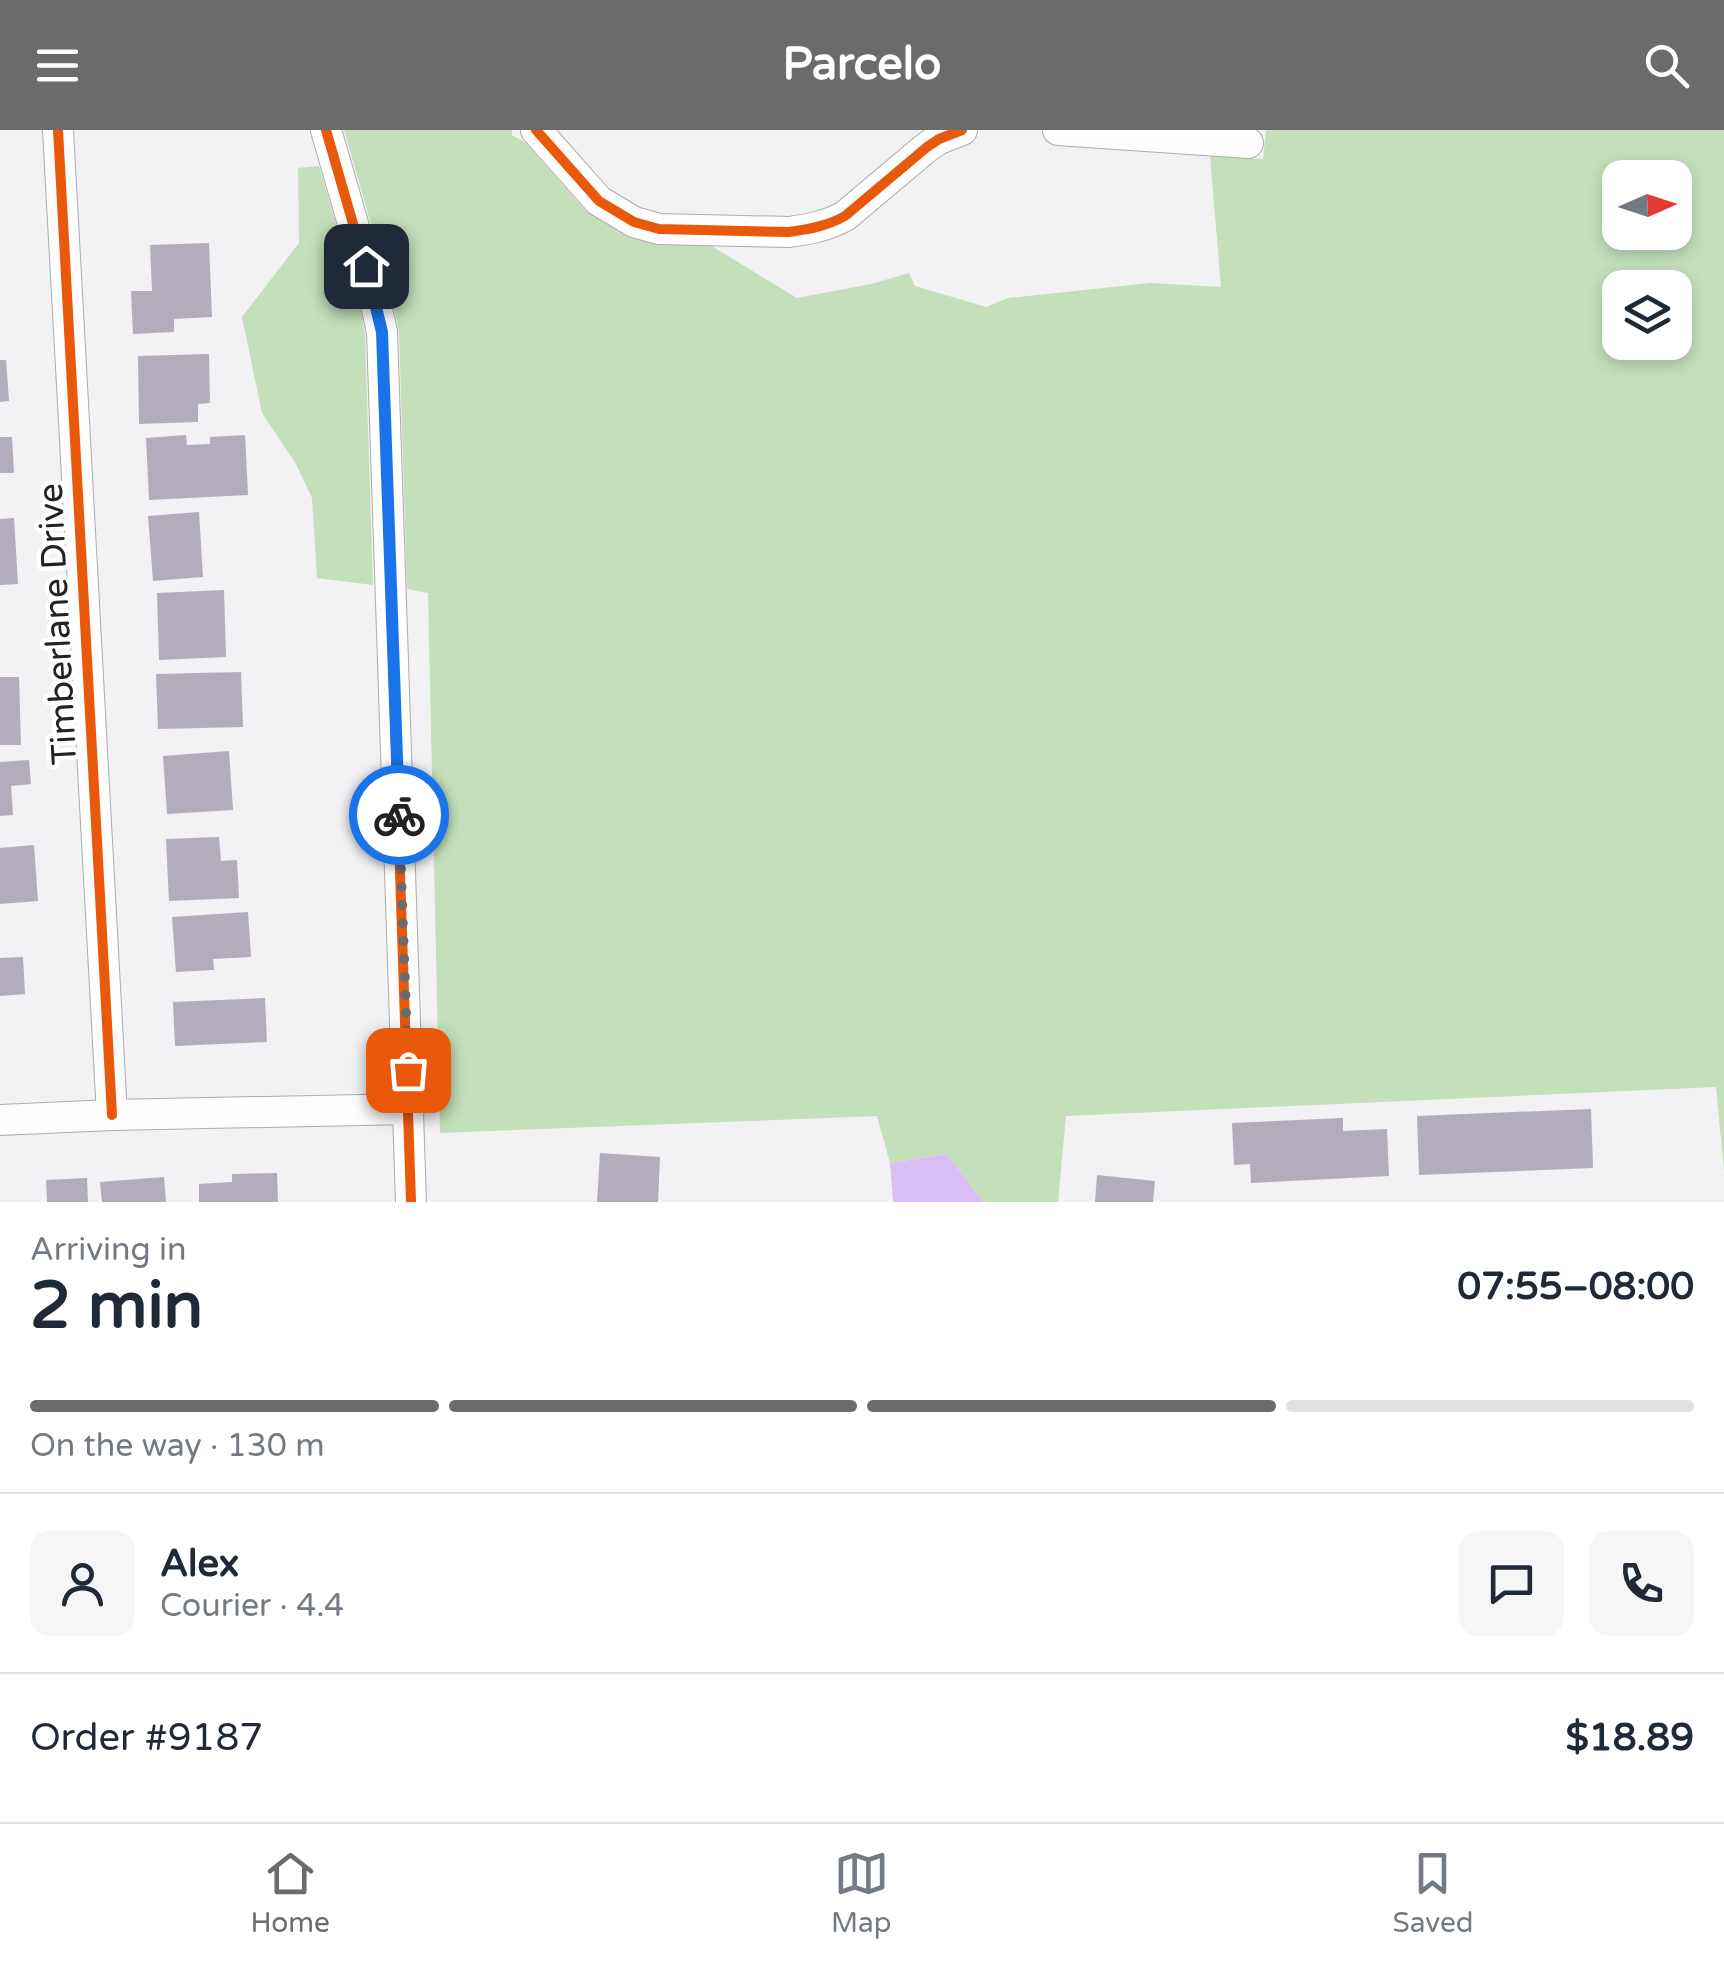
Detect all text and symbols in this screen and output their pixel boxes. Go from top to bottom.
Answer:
icon: menu [30,38,85,93]
text: Parcelo [783,38,941,92]
icon: search [1639,38,1694,93]
north arrow [1602,160,1692,250]
map controls [1602,160,1692,360]
pin [324,224,409,309]
icon: home [339,239,394,294]
button: layers [1602,270,1692,360]
street label: Timberlane Drive [30,482,86,766]
courier [349,765,449,865]
icon: bike [372,788,427,843]
pin [366,1028,451,1113]
icon: bag [381,1043,436,1098]
text: Arriving in [30,1231,187,1269]
text: 07:55–08:00 [1457,1264,1694,1310]
text: 2 min [30,1267,203,1346]
text: On the way · 130 m [30,1427,325,1465]
button: person [30,1531,135,1636]
button: chat [1459,1531,1564,1636]
button: phone [1589,1531,1694,1636]
text: Alex [160,1541,239,1587]
text: Courier · 4.4 [160,1587,344,1625]
text: Order #9187 [30,1715,263,1761]
text: $18.89 [1565,1715,1694,1761]
tab: Home [251,1846,330,1940]
tab: Map [831,1846,891,1940]
tab: Saved [1393,1846,1473,1940]

